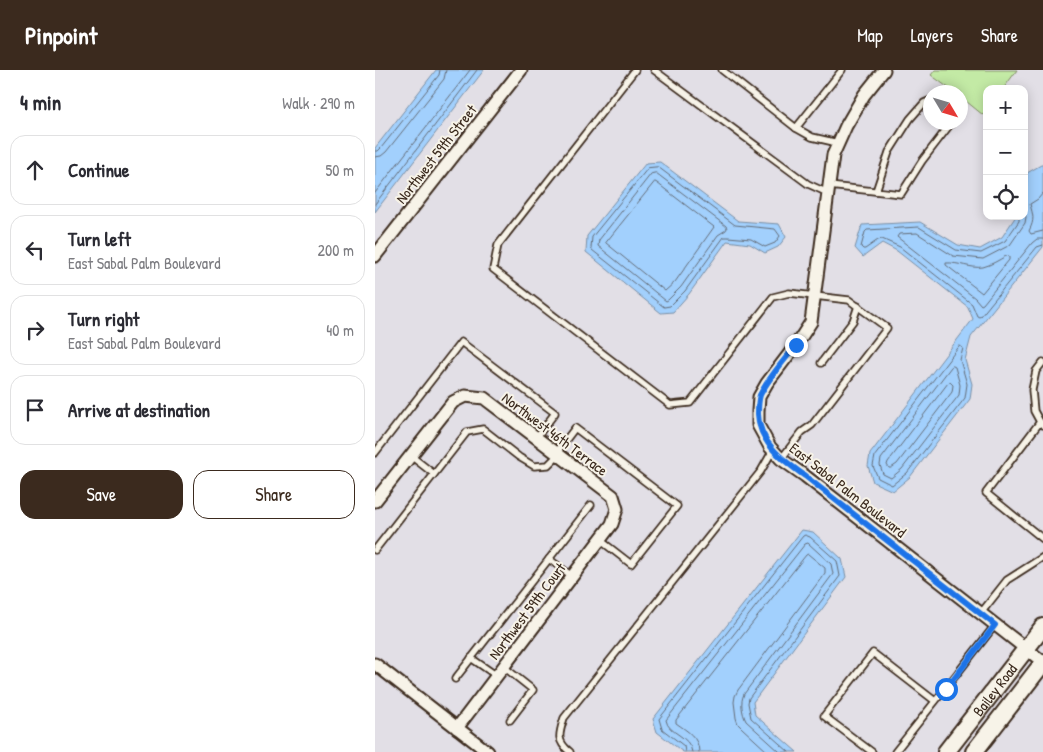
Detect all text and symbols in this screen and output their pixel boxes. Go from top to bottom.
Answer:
text: Pinpoint [25,19,97,51]
text: Map [857,23,883,48]
text: Layers [911,23,953,48]
text: Share [981,23,1018,48]
north arrow [923,85,968,130]
map controls [983,85,1028,220]
button: + [983,85,1028,130]
text: 4 min [20,88,61,117]
text: Walk · 290 m [282,92,355,114]
street label: Northwest 59th Street [391,100,482,208]
button: − [983,130,1028,175]
icon: ahead [21,156,49,184]
text: Continue [68,157,129,183]
text: 50 m [326,159,354,181]
button: locate [983,175,1028,220]
text: Turn left [68,226,131,252]
icon: left [21,236,49,264]
text: 200 m [318,239,354,261]
text: East Sabal Palm Boulevard [68,252,221,274]
text: Turn right [68,306,139,332]
icon: right [21,316,49,344]
text: 40 m [326,319,354,341]
text: East Sabal Palm Boulevard [68,332,221,354]
route end [785,334,808,357]
street label: Northwest 46th Terrace [498,387,612,481]
icon: arrive [21,396,49,424]
text: Arrive at destination [68,397,210,423]
street label: East Sabal Palm Boulevard [785,438,911,542]
button: Save [20,470,183,519]
button: Share [193,470,355,519]
street label: Northwest 59th Court [484,557,571,664]
street label: Bailey Road [967,659,1022,720]
route start [935,678,958,701]

